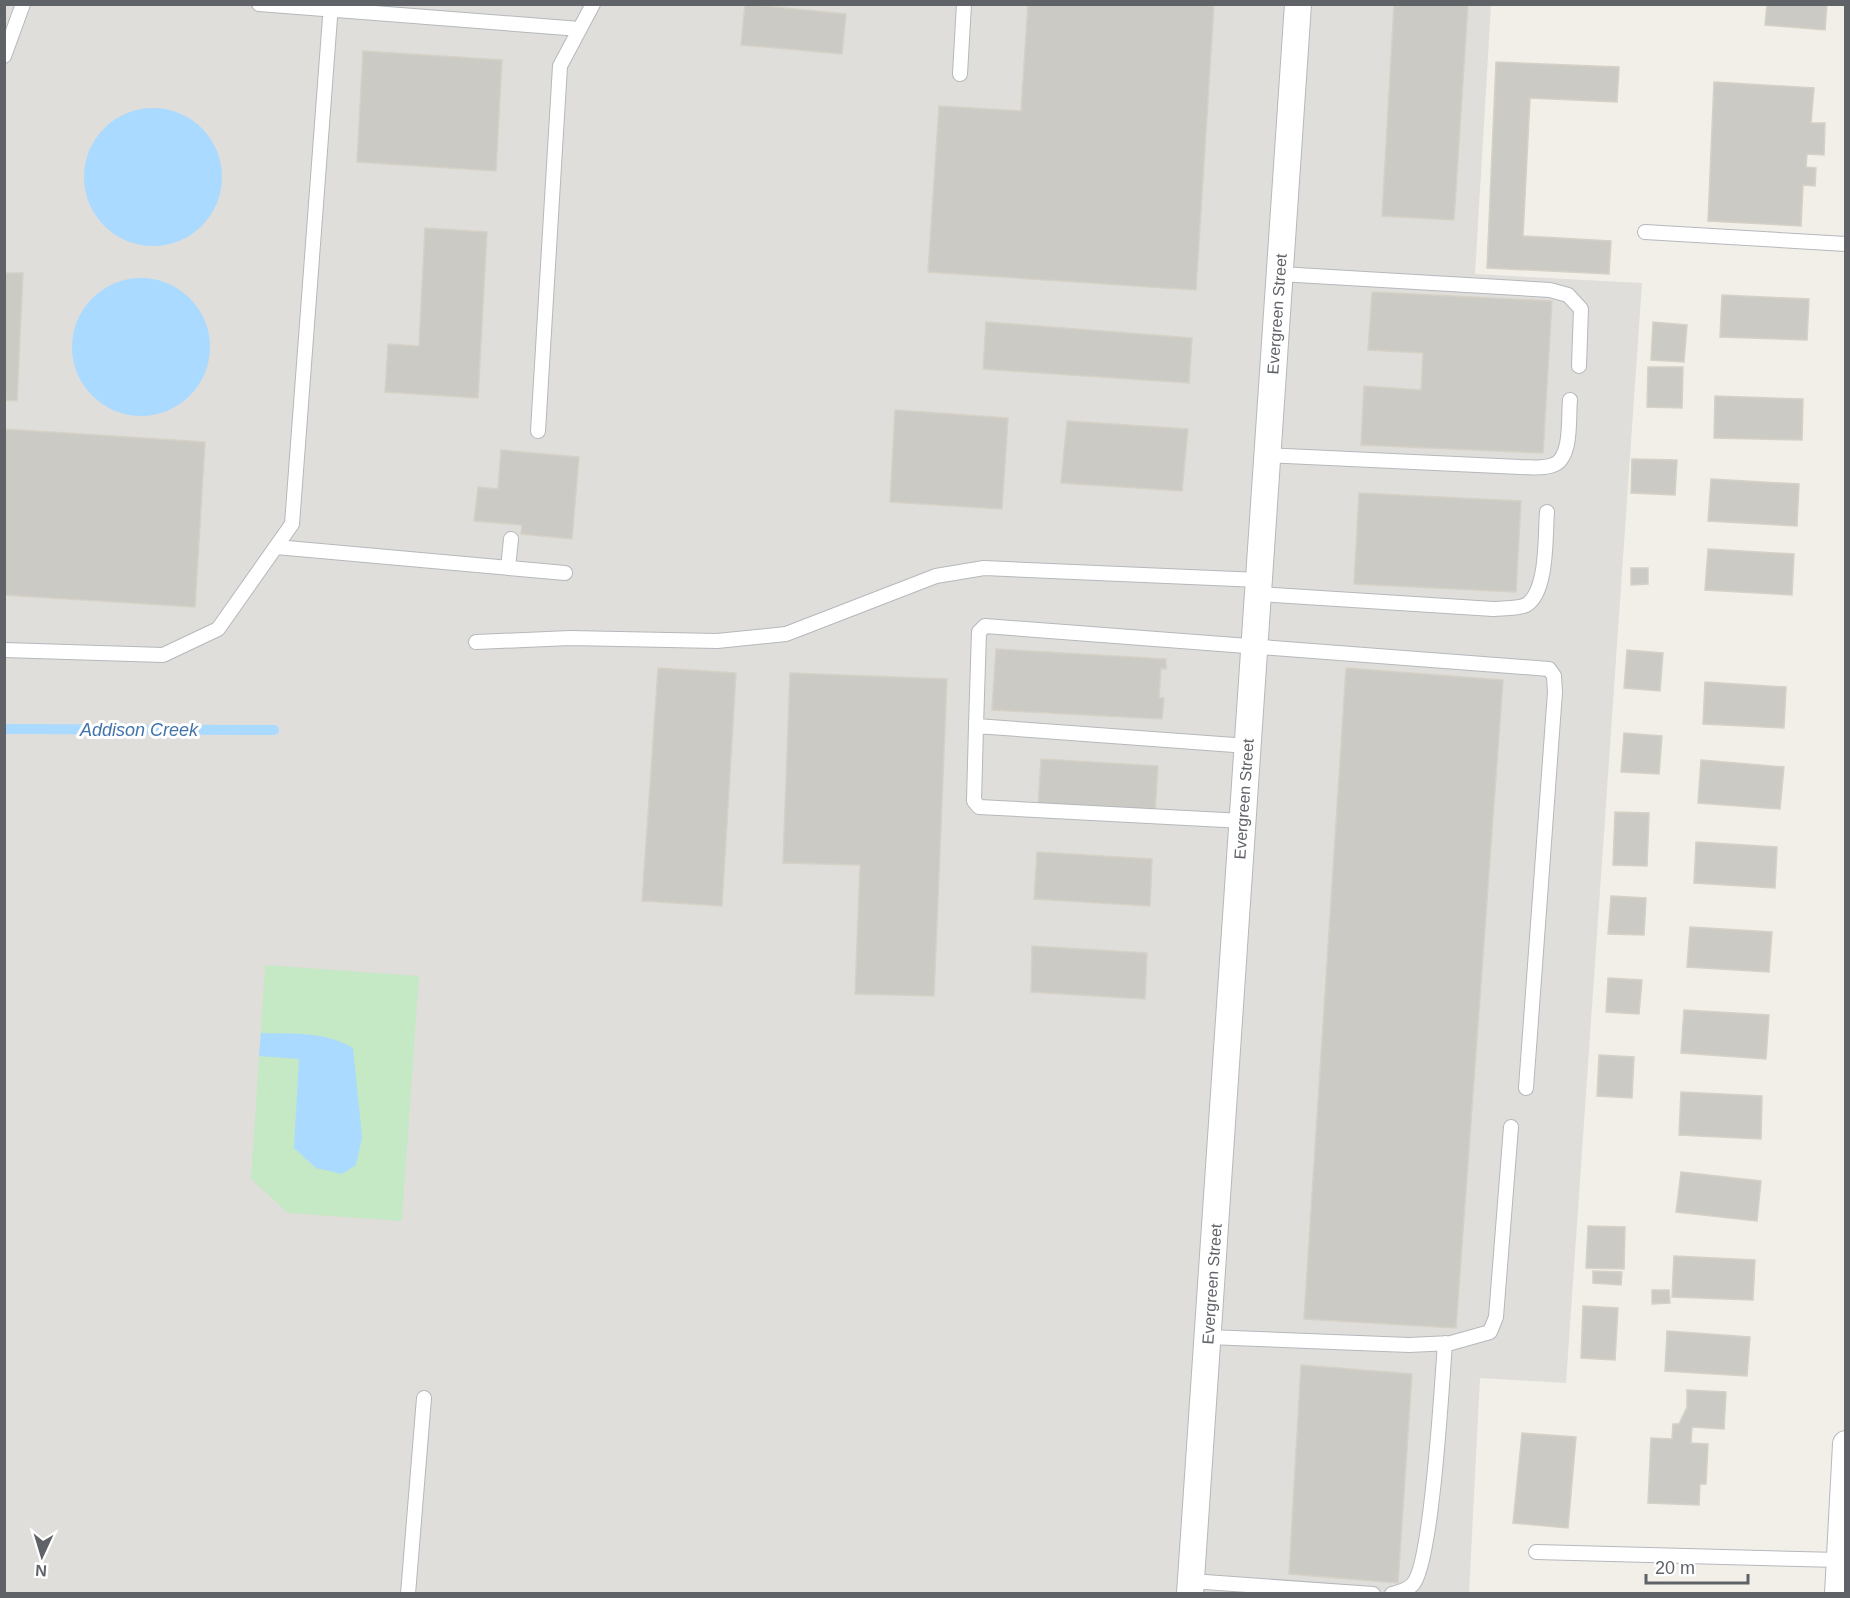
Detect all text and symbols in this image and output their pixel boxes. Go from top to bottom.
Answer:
street label: Evergreen Street [1264,253,1290,375]
water label: Addison Creek [79,720,199,740]
street label: Evergreen Street [1231,738,1257,860]
street label: Evergreen Street [1199,1223,1225,1345]
north arrow [12,1526,72,1586]
scale bar [1646,1547,1748,1585]
text: 20 m [1655,1558,1695,1578]
text: N [35,1562,47,1579]

